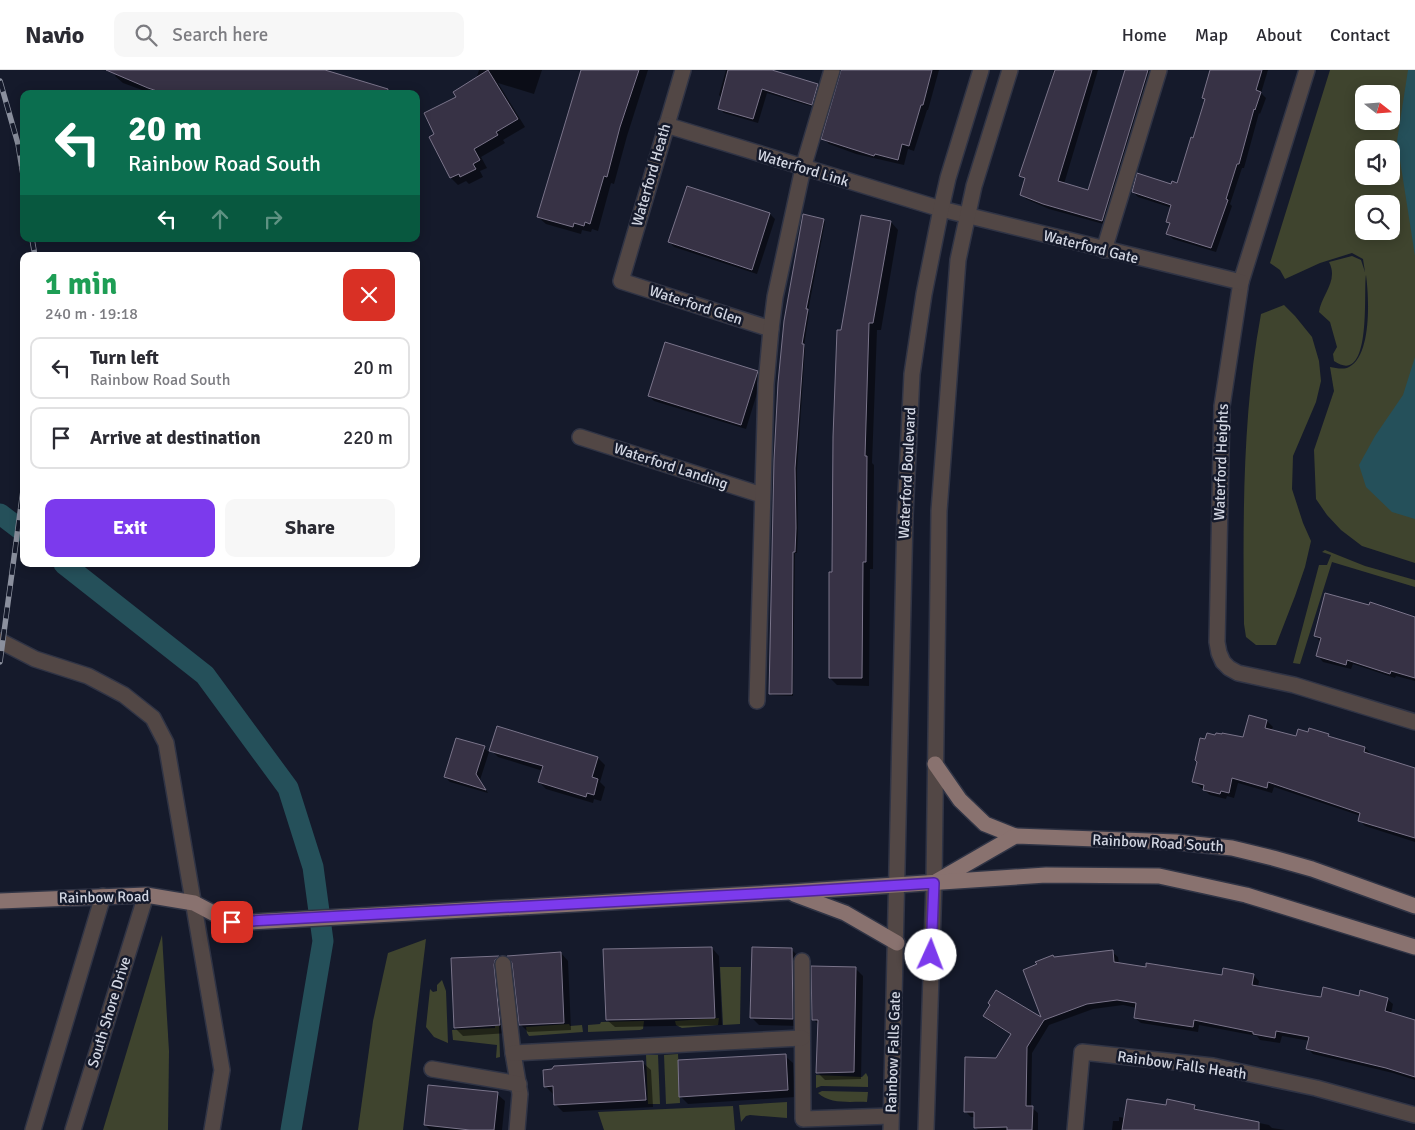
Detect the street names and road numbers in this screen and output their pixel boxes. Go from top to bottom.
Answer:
street label: Waterford Heath [628,122,674,228]
street label: Waterford Link [755,146,851,191]
street label: Waterford Gate [1042,227,1140,267]
street label: Waterford Glen [647,281,745,329]
street label: Waterford Heights [1210,403,1232,521]
street label: Waterford Boulevard [895,407,919,539]
street label: Waterford Landing [612,439,730,493]
street label: Rainbow Road South [1092,831,1224,855]
street label: Rainbow Road [59,887,149,907]
street label: South Shore Drive [84,954,134,1070]
street label: Rainbow Falls Gate [882,991,904,1113]
street label: Rainbow Falls Heath [1116,1047,1248,1083]

